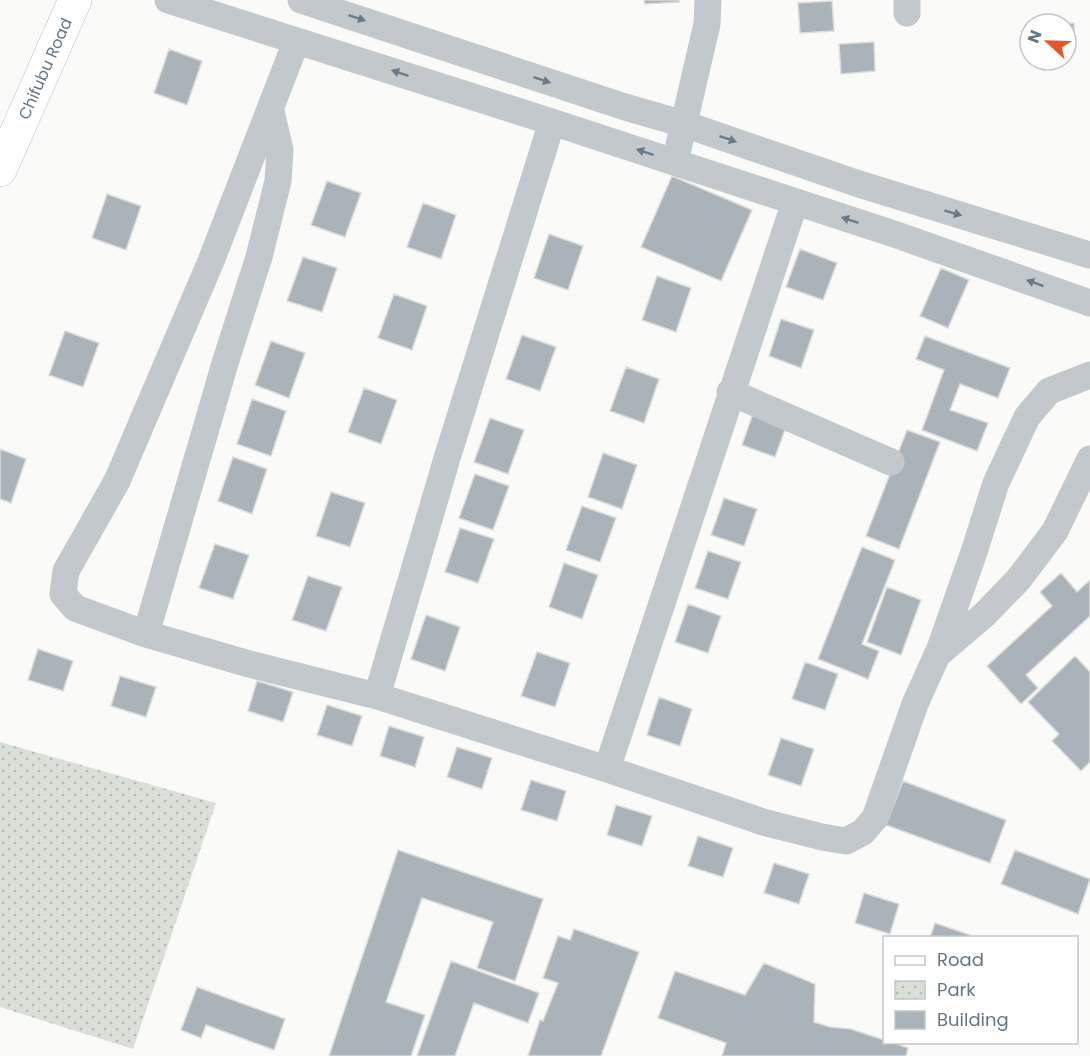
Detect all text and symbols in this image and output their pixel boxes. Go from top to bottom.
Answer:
north arrow [1018,12,1078,72]
street label: Chifubu Road [12,14,77,123]
one-way arrow [348,14,366,24]
text: N [1022,27,1047,46]
one-way arrow [391,68,409,77]
one-way arrow [533,75,551,85]
one-way arrow [719,134,737,144]
one-way arrow [636,147,654,157]
one-way arrow [944,209,962,218]
one-way arrow [841,214,859,224]
one-way arrow [1026,277,1044,287]
legend [883,936,1078,1044]
text: Road [937,947,984,972]
text: Park [937,977,976,1002]
text: Building [937,1007,1009,1032]

